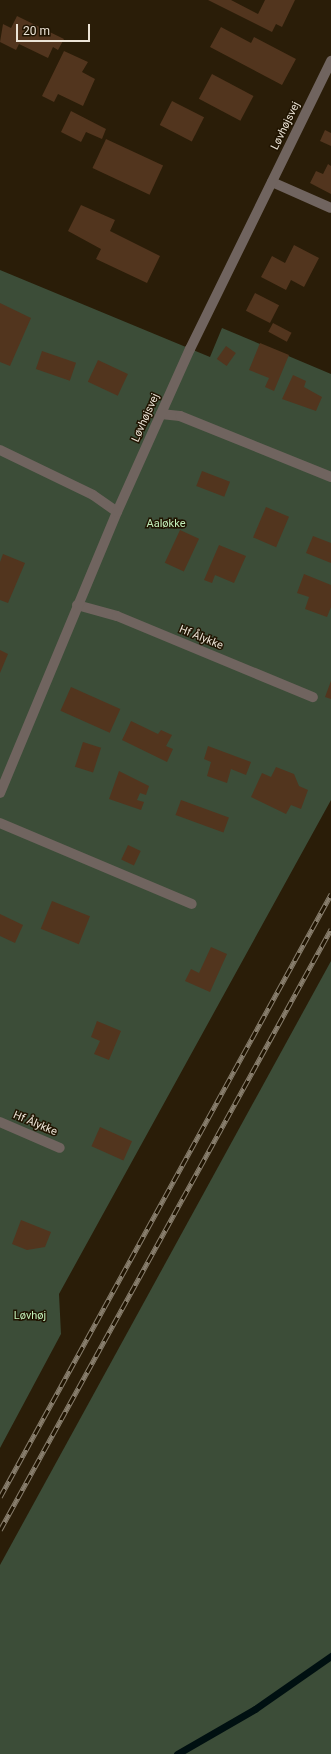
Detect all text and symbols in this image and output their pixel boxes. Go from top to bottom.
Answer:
scale bar [18,16,92,42]
text: 20 m [23,24,50,38]
street label: Løvhøjsvej [269,100,303,152]
street label: Løvhøjsvej [129,392,163,444]
park label: Aaløkke [147,517,185,531]
street label: Hf Ålykke [177,623,225,653]
street label: Hf Ålykke [11,1109,59,1139]
park label: Løvhøj [14,1309,46,1323]

